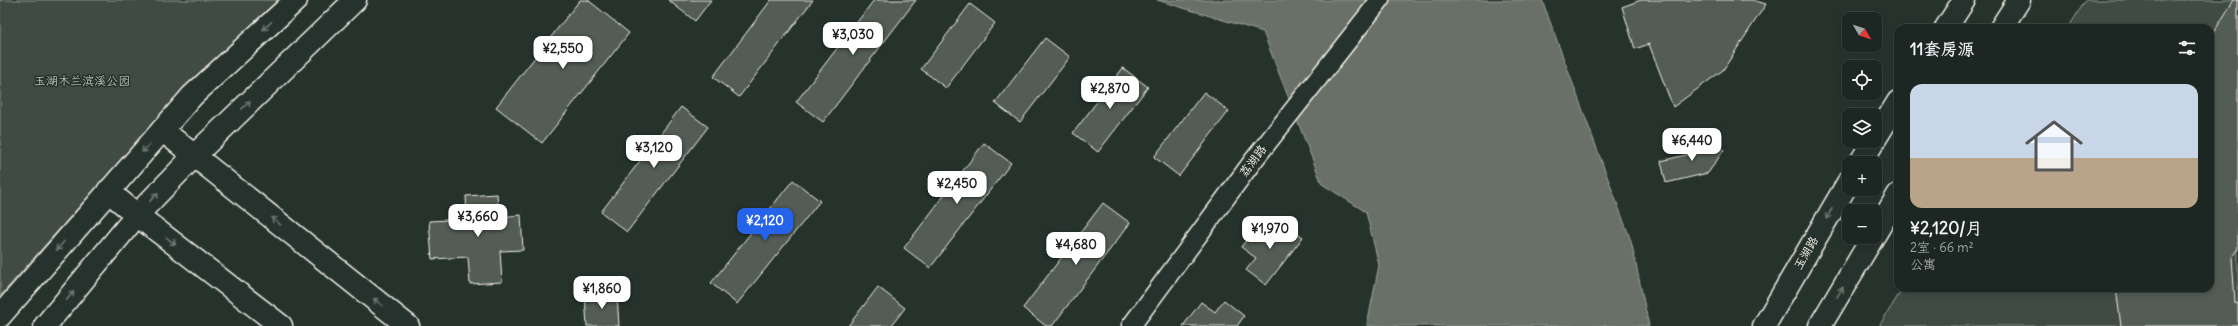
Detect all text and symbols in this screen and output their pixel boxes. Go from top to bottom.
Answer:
north arrow [1842,12,1882,52]
map controls [1842,12,1882,244]
one-way arrow [262,22,273,31]
pin: ¥3,030 [820,22,886,56]
text: ¥3,030 [832,26,874,43]
pin: ¥2,550 [530,36,596,70]
icon: filters [2176,37,2198,59]
text: 11套房源 [1910,38,1975,60]
text: ¥2,550 [543,40,583,57]
button: locate [1842,60,1882,100]
park label: 玉湖木兰滨溪公园 [34,73,130,88]
pin: ¥2,870 [1077,76,1143,110]
text: ¥2,870 [1090,80,1130,97]
one-way arrow [241,100,251,110]
button: layers [1842,108,1882,148]
icon: home [2018,110,2090,182]
pin: ¥6,440 [1659,128,1725,162]
text: ¥6,440 [1671,132,1713,149]
pin: ¥3,120 [621,135,687,169]
text: ¥3,120 [635,139,673,156]
street label: 荔湖路 [1236,142,1269,180]
one-way arrow [141,143,151,153]
button: + [1842,156,1882,196]
pin: ¥2,450 [924,171,990,205]
text: ¥2,450 [937,175,977,192]
one-way arrow [149,192,159,202]
pin: ¥3,660 [445,204,511,238]
button: − [1842,204,1882,244]
text: ¥3,660 [457,208,499,225]
pin: ¥2,120 [732,208,798,242]
one-way arrow [1825,208,1832,220]
text: ¥2,120 [746,212,784,229]
one-way arrow [271,216,282,225]
pin: ¥1,970 [1237,216,1303,250]
text: ¥2,120/月 [1910,217,1982,239]
text: ¥1,970 [1251,220,1289,237]
pin: ¥4,680 [1043,232,1109,266]
street label: 玉湖路 [1790,233,1821,272]
text: ¥4,680 [1055,236,1097,253]
one-way arrow [165,237,176,246]
text: 2室 · 66 m² [1910,239,1974,256]
one-way arrow [56,240,65,251]
text: 公寓 [1910,256,1936,273]
pin: ¥1,860 [569,276,635,310]
text: ¥1,860 [582,280,622,297]
one-way arrow [1836,286,1844,298]
one-way arrow [65,291,74,301]
one-way arrow [372,297,383,306]

